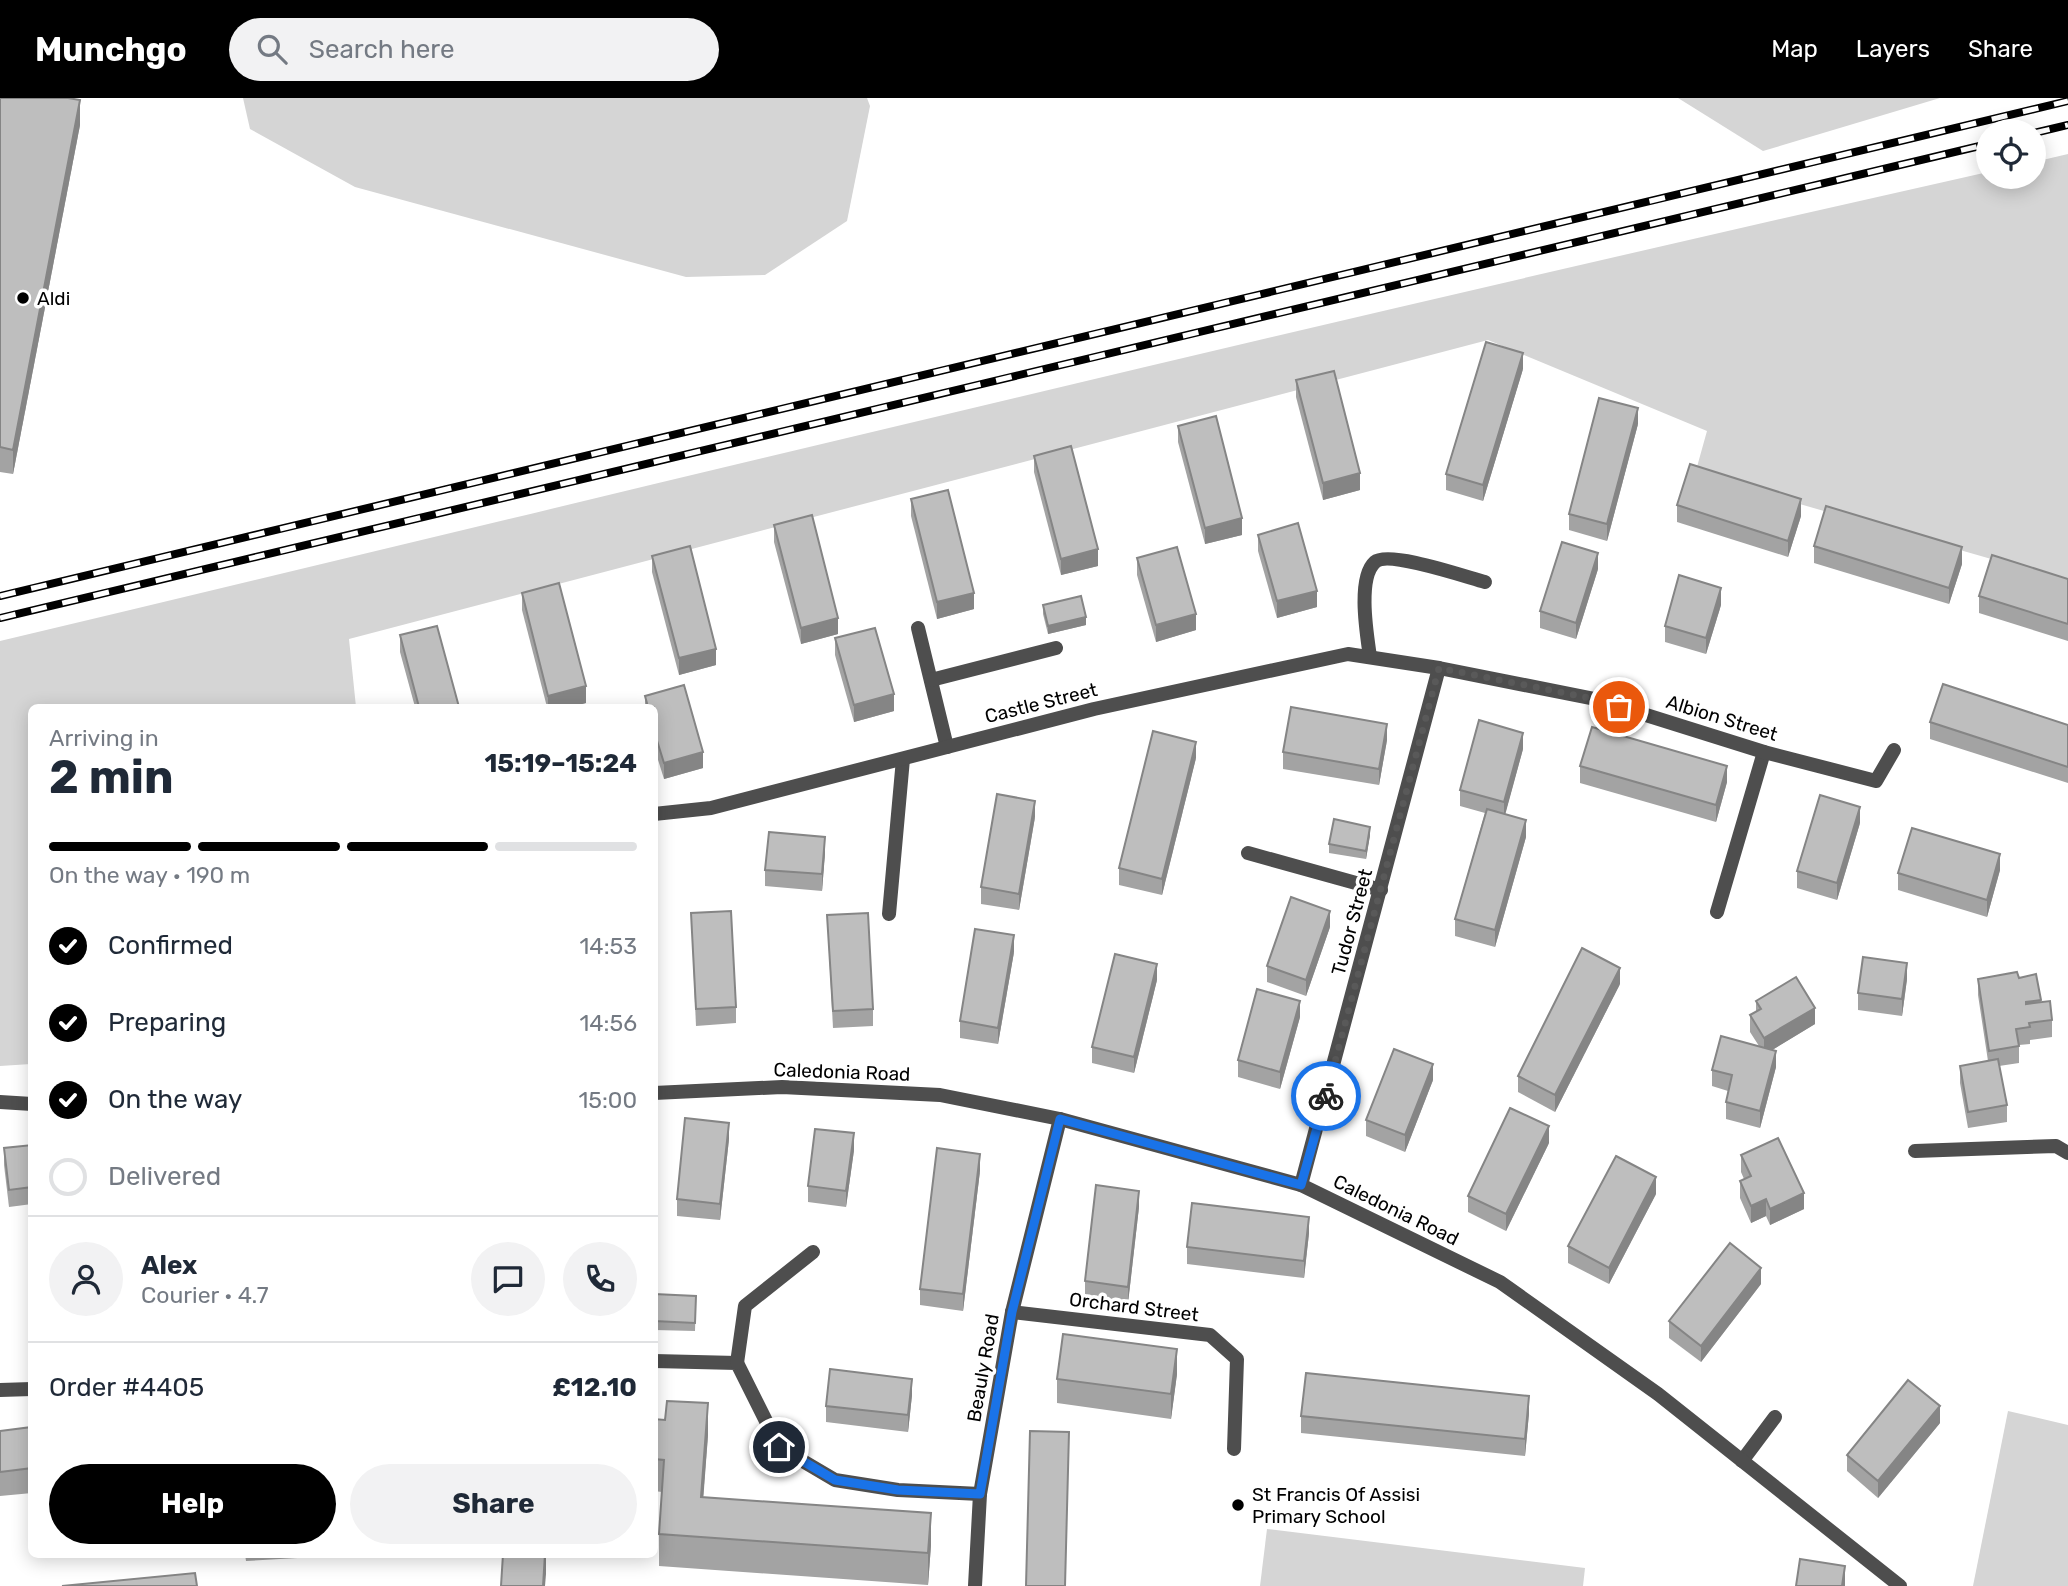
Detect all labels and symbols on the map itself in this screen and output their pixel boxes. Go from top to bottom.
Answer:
place label: Aldi [37,287,70,310]
marker: Aldi [15,290,31,306]
pin [1589,677,1649,737]
street label: Castle Street [982,678,1100,728]
street label: Albion Street [1664,690,1781,746]
street label: Tudor Street [1327,866,1377,978]
street label: Caledonia Road [773,1058,911,1086]
courier [1291,1061,1361,1131]
street label: Caledonia Road [1329,1170,1463,1250]
street label: Orchard Street [1068,1288,1201,1326]
street label: Beauly Road [962,1312,1004,1424]
pin [749,1417,809,1477]
place label: St Francis Of Assisi Primary School [1252,1483,1420,1528]
marker: St Francis Of Assisi Primary School [1230,1497,1246,1513]

